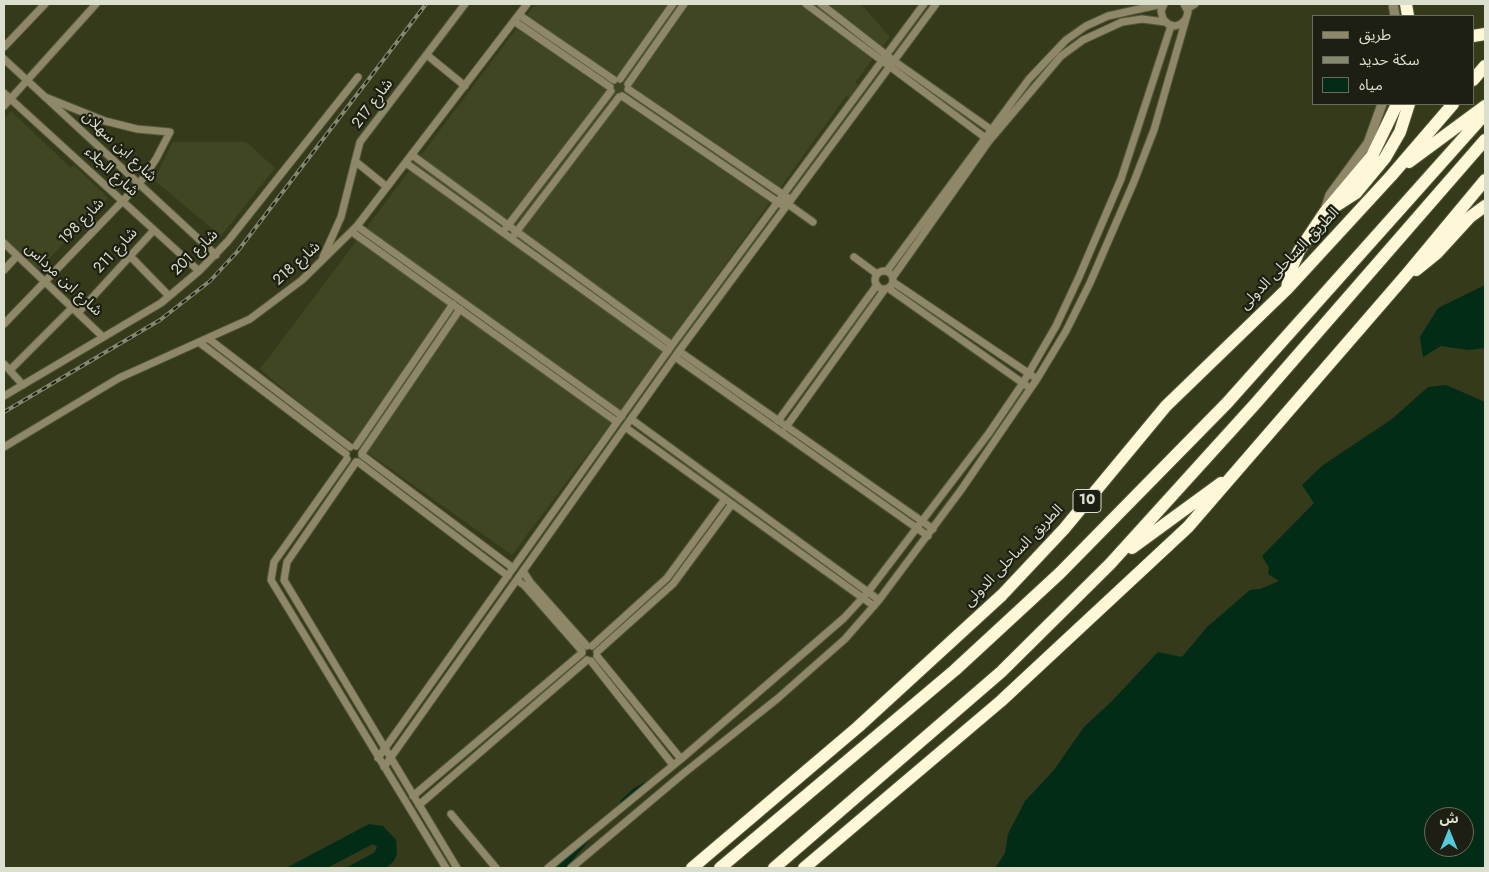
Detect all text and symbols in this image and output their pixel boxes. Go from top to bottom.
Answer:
legend [1312,15,1474,105]
text: طريق [1359,24,1391,46]
text: سكة حديد [1359,49,1419,71]
text: مياه [1359,74,1383,96]
street label: شارع 217 [349,76,397,132]
street label: شارع ابن سهلان [78,108,160,186]
street label: شارع الجلاء [80,143,142,201]
street label: شارع 198 [56,195,108,249]
street label: الطريق الساحلى الدولى [1237,204,1343,314]
street label: شارع 211 [90,224,142,278]
street label: شارع 201 [168,226,222,280]
street label: شارع 218 [270,238,324,290]
street label: شارع ابن مرداس [21,240,105,320]
road number: 10 [1073,490,1101,512]
street label: الطريق الساحلى الدولى [961,501,1067,611]
north arrow [1424,807,1474,857]
text: ش [1439,808,1459,828]

